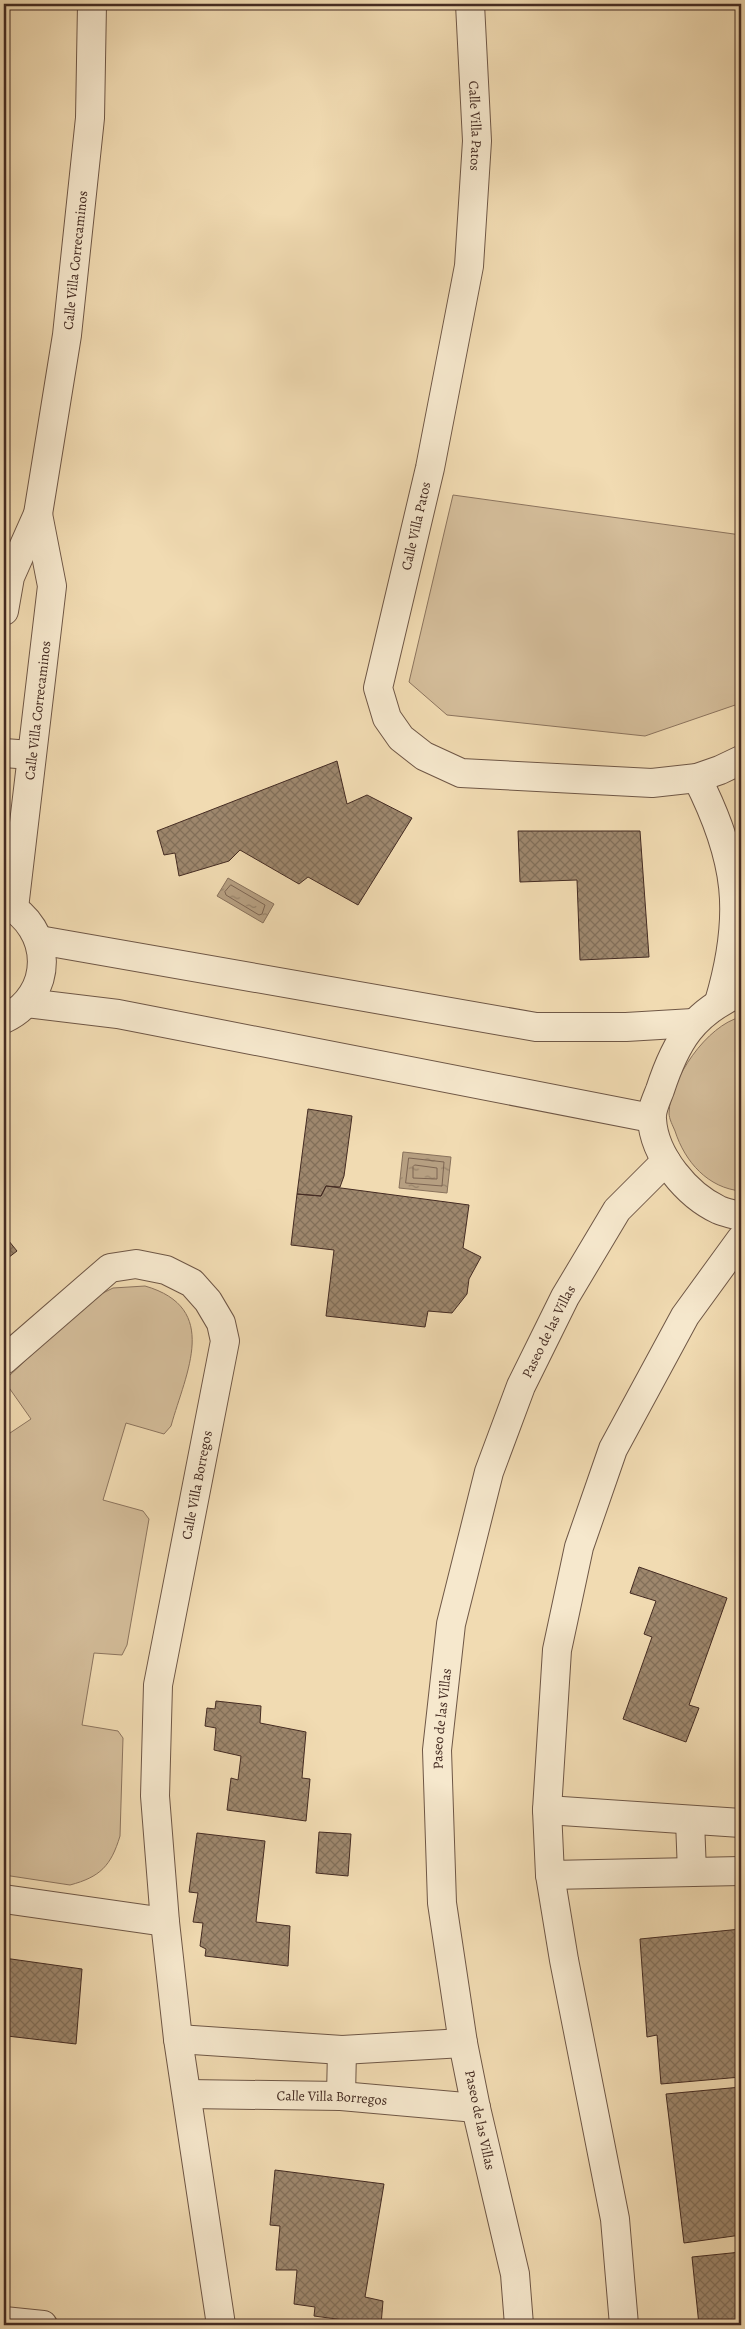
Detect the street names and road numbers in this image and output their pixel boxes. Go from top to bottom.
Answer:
street label: Calle Villa Patos [464,80,487,172]
street label: Calle Villa Correcaminos [58,190,92,331]
street label: Calle Villa Patos [397,480,435,572]
street label: Calle Villa Correcaminos [20,640,55,781]
street label: Paseo de las Villas [517,1281,580,1381]
street label: Calle Villa Borregos [177,1429,217,1541]
street label: Paseo de las Villas [427,1667,456,1770]
street label: Paseo de las Villas [460,2068,500,2172]
street label: Calle Villa Borregos [276,2086,388,2110]

